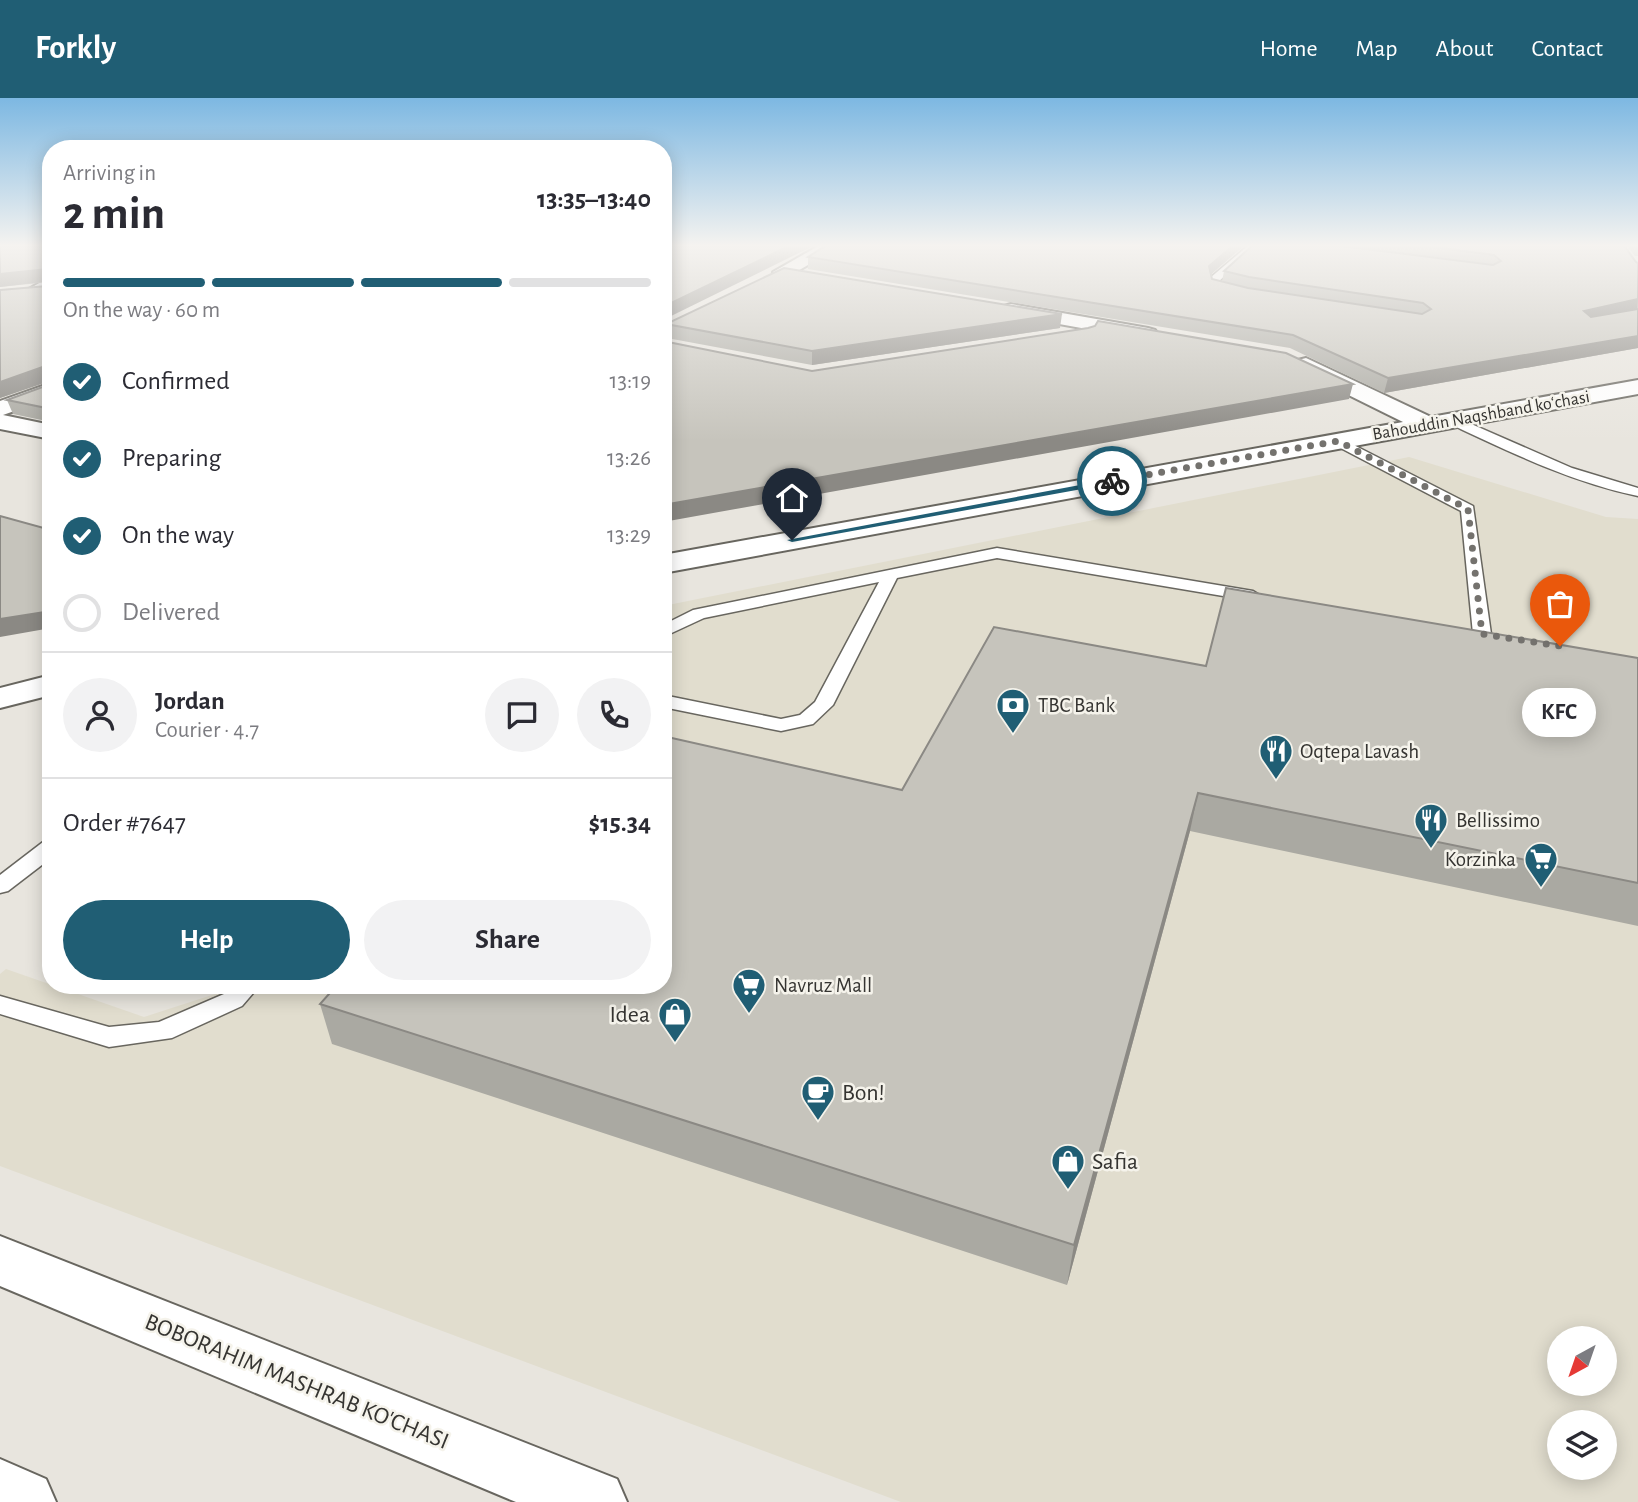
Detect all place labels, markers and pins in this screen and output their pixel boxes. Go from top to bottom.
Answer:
pin [762,468,822,540]
pin [1530,574,1590,646]
bank icon: TBC Bank [994,686,1032,735]
callout: KFC [1523,688,1597,737]
place label: TBC Bank [1038,695,1116,716]
restaurant icon: Oqtepa Lavash [1257,732,1295,781]
place label: Oqtepa Lavash [1300,741,1419,762]
restaurant icon: Bellissimo [1412,801,1450,850]
place label: Bellissimo [1456,810,1540,831]
supermarket icon: Korzinka [1522,840,1560,889]
place label: Korzinka [1445,849,1516,870]
supermarket icon: Navruz Mall [730,966,768,1015]
place label: Navruz Mall [774,975,872,996]
shop icon: Idea [656,995,694,1044]
place label: Idea [609,1003,650,1027]
cafe icon: Bon! [799,1073,837,1122]
place label: Bon! [842,1081,885,1105]
shop icon: Safia [1049,1142,1087,1191]
place label: Safia [1092,1150,1138,1174]

